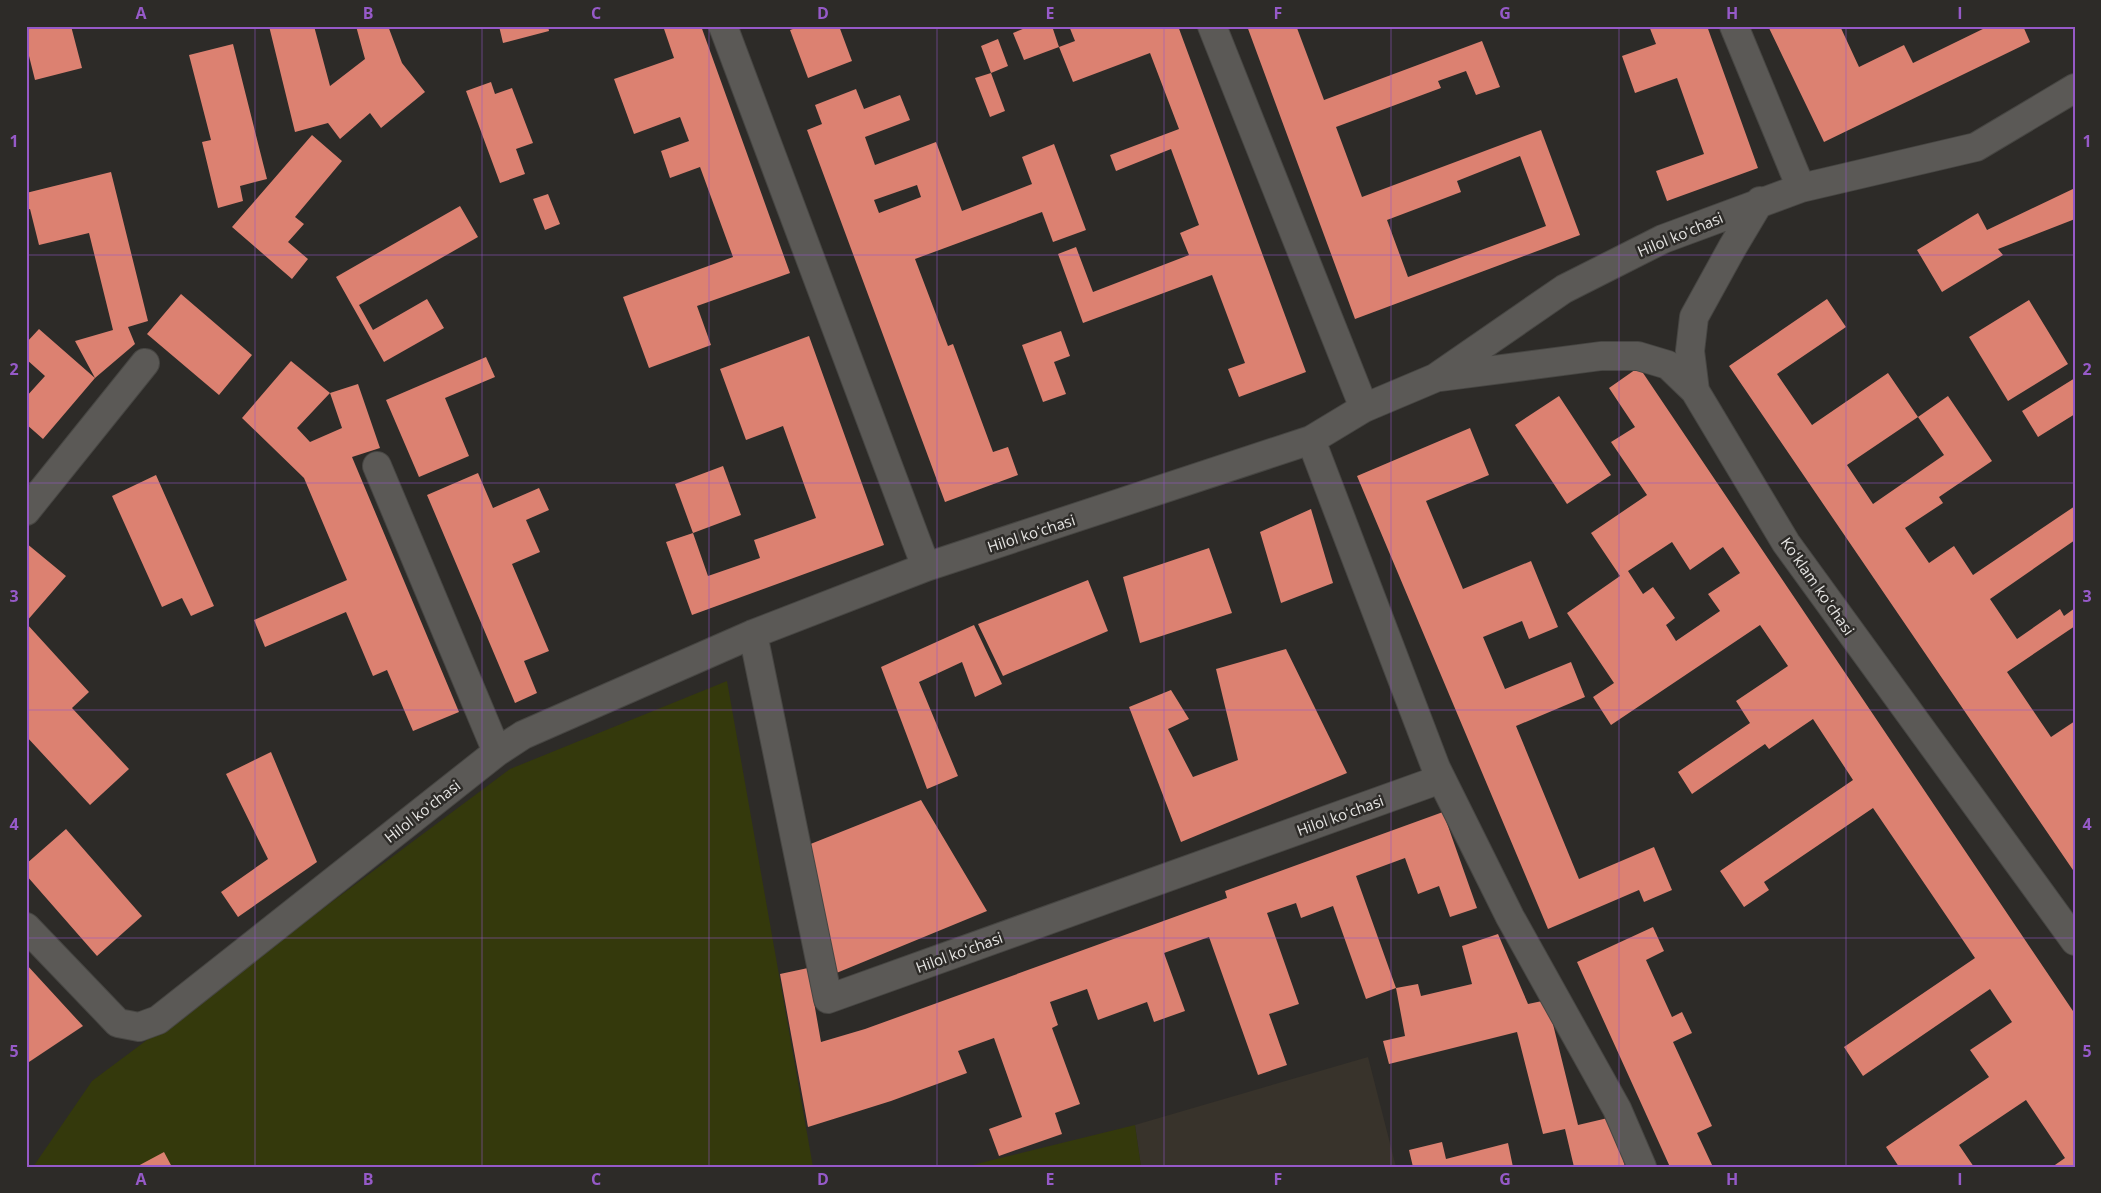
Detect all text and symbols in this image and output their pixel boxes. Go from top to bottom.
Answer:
text: A [135,2,147,24]
text: B [363,2,373,24]
text: C [591,2,601,24]
text: D [817,2,829,24]
text: E [1046,2,1055,24]
text: F [1274,2,1282,24]
text: G [1499,2,1511,24]
text: H [1726,2,1738,24]
text: I [1957,2,1963,24]
text: 1 [9,130,19,152]
text: 1 [2082,130,2092,152]
street label: Hilol koʻchasi [1634,207,1726,261]
text: 2 [9,358,19,380]
text: 2 [2082,358,2092,380]
street label: Hilol koʻchasi [985,509,1077,557]
street label: Koʻklam koʻchasi [1777,533,1859,639]
text: 3 [9,585,19,607]
text: 3 [2082,585,2092,607]
street label: Hilol koʻchasi [380,775,464,847]
street label: Hilol koʻchasi [1294,790,1386,840]
text: 4 [9,813,19,835]
text: 4 [2082,813,2092,835]
street label: Hilol koʻchasi [913,927,1005,977]
text: 5 [9,1040,19,1062]
text: 5 [2082,1040,2092,1062]
text: A [135,1168,147,1190]
text: B [363,1168,373,1190]
text: C [591,1168,601,1190]
text: D [817,1168,829,1190]
text: E [1046,1168,1055,1190]
text: F [1274,1168,1282,1190]
text: G [1499,1168,1511,1190]
text: H [1726,1168,1738,1190]
text: I [1957,1168,1963,1190]

